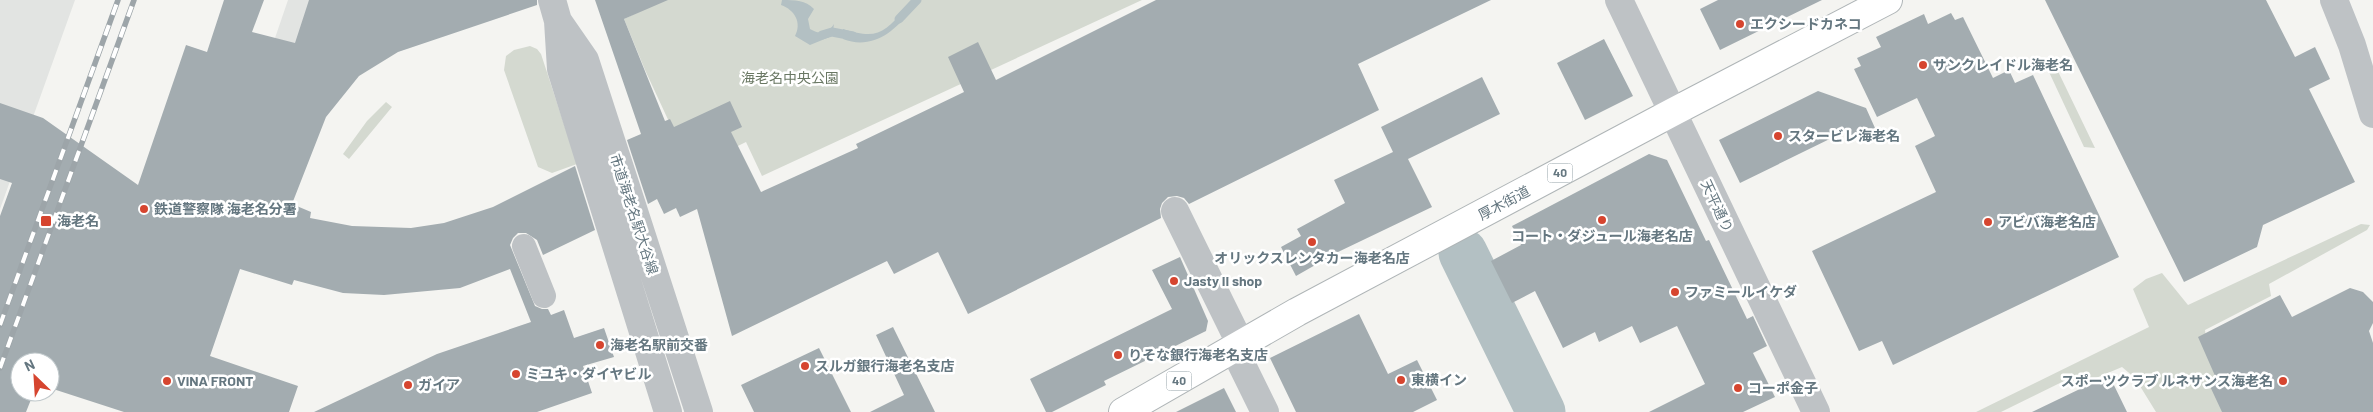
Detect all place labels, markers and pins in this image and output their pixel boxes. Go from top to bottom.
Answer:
place label: エクシードカネコ [1750,15,1862,32]
marker: エクシードカネコ [1734,18,1746,30]
place label: サンクレイドル海老名 [1933,56,2073,73]
marker: サンクレイドル海老名 [1917,59,1929,71]
place label: スタービレ海老名 [1788,127,1900,144]
marker: スタービレ海老名 [1772,130,1784,142]
place label: 鉄道警察隊 海老名分署 [154,200,297,217]
marker: 鉄道警察隊 海老名分署 [138,203,150,215]
place label: 海老名 [57,212,99,229]
place label: アビバ海老名店 [1998,213,2096,230]
marker: 海老名 [39,214,53,228]
marker: コート・ダジュール海老名店 [1596,214,1608,226]
marker: アビバ海老名店 [1982,216,1994,228]
place label: コート・ダジュール海老名店 [1511,227,1693,244]
marker: オリックスレンタカー海老名店 [1306,236,1318,248]
place label: オリックスレンタカー海老名店 [1214,249,1410,266]
place label: Jasty II shop [1184,272,1262,289]
marker: Jasty II shop [1168,275,1180,287]
place label: ファミールイケダ [1685,283,1797,300]
marker: ファミールイケダ [1669,286,1681,298]
place label: 海老名駅前交番 [610,336,708,353]
marker: 海老名駅前交番 [594,339,606,351]
place label: りそな銀行海老名支店 [1128,346,1268,363]
marker: りそな銀行海老名支店 [1112,349,1124,361]
place label: スルガ銀行海老名支店 [815,357,955,374]
marker: スルガ銀行海老名支店 [799,360,811,372]
place label: ミユキ・ダイヤビル [526,365,652,382]
marker: ミユキ・ダイヤビル [510,368,522,380]
place label: 東横イン [1411,371,1467,388]
place label: ViNA FRONT [177,372,253,389]
place label: スポーツクラブ ルネサンス海老名 [2061,372,2273,389]
marker: 東横イン [1395,374,1407,386]
marker: ViNA FRONT [161,375,173,387]
marker: スポーツクラブ ルネサンス海老名 [2277,375,2289,387]
place label: ガイア [418,376,460,393]
marker: ガイア [402,379,414,391]
place label: コーポ金子 [1748,379,1818,396]
marker: コーポ金子 [1732,382,1744,394]

